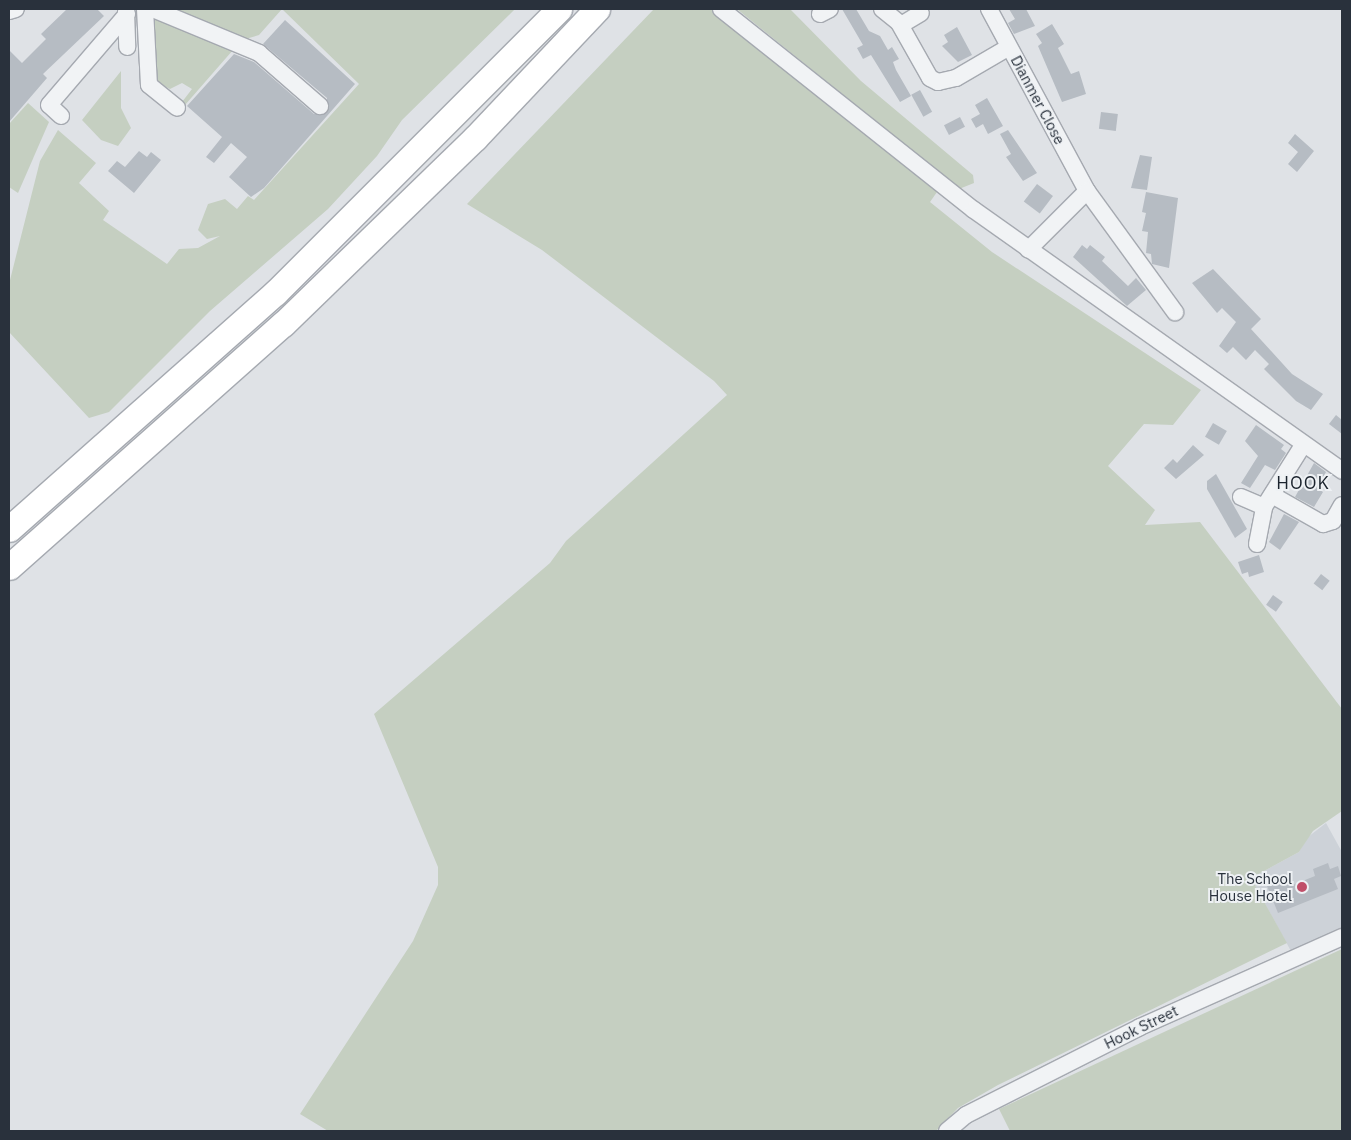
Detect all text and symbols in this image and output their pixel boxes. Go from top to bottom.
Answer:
street label: Dianmer Close [1007,52,1069,148]
district label: HOOK [1276,472,1330,494]
place label: The School House Hotel [1209,869,1292,904]
marker: The School House Hotel [1296,881,1308,893]
street label: Hook Street [1101,1001,1181,1053]

